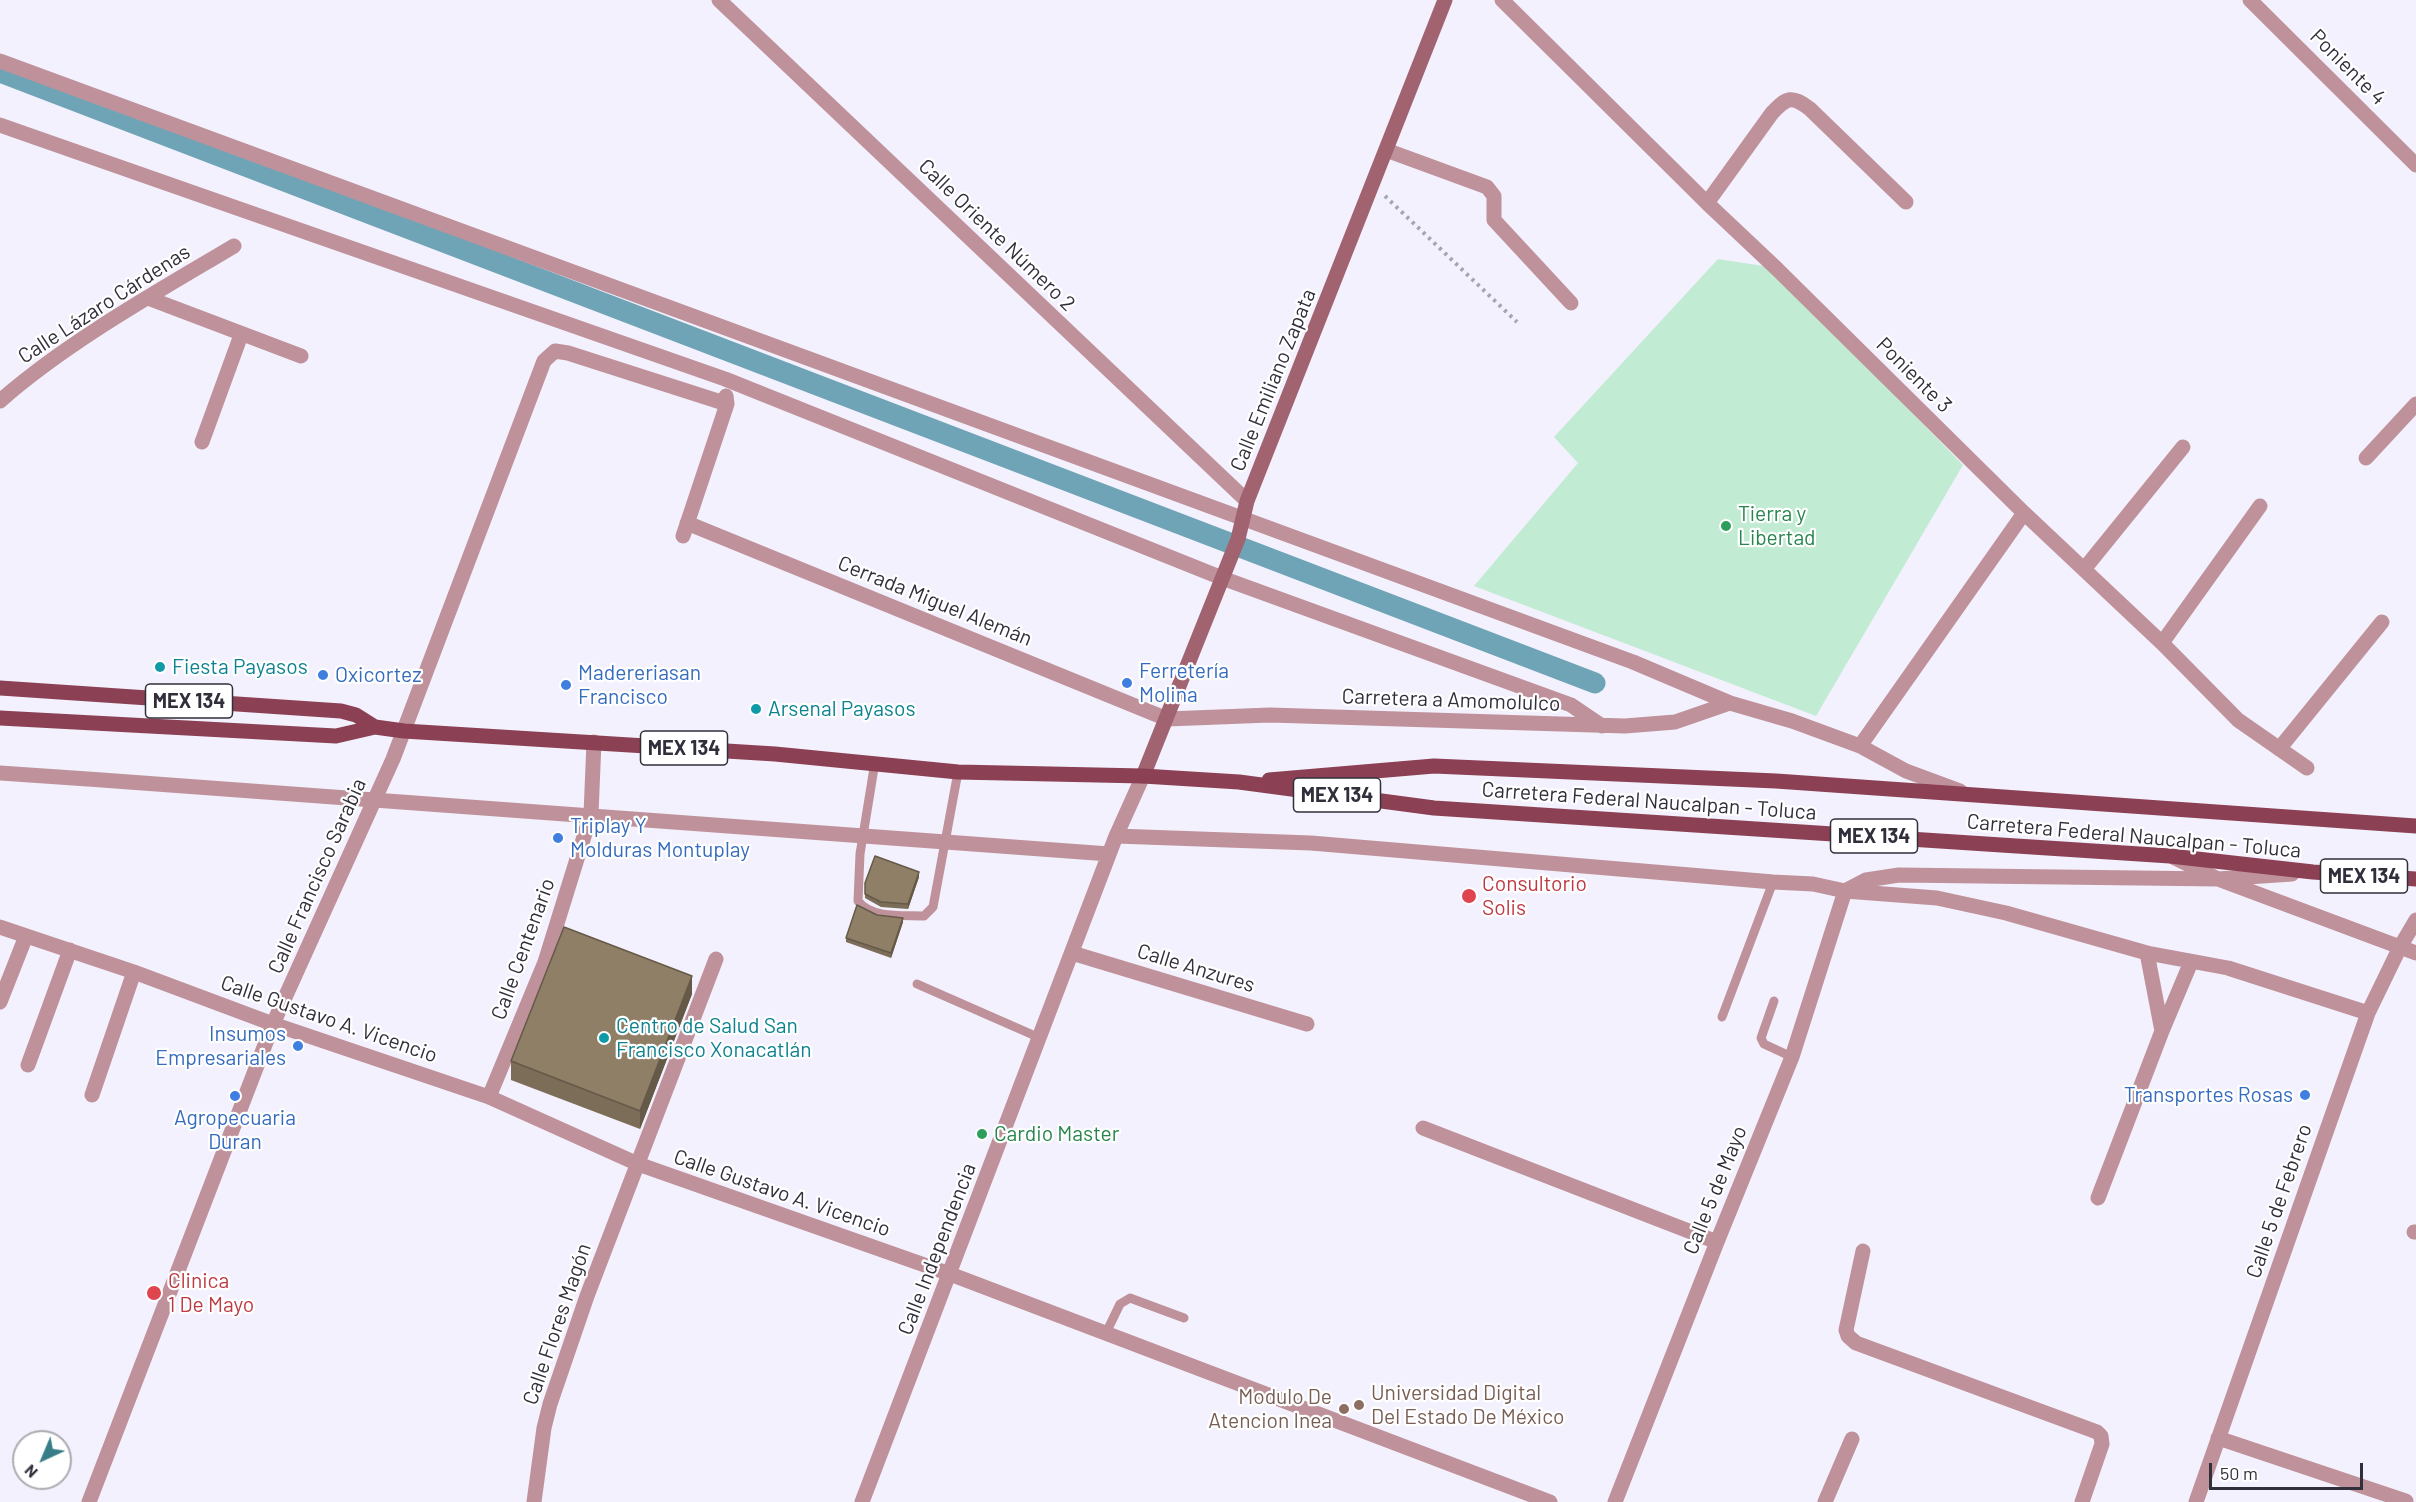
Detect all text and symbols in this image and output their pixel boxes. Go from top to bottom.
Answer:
street label: Poniente 4 [2305,24,2391,110]
street label: Calle Oriente Número 2 [913,154,1081,316]
street label: Calle Lázaro Cárdenas [13,239,195,369]
street label: Calle Emiliano Zapata [1225,285,1321,475]
street label: Poniente 3 [1871,332,1957,418]
place label: Tierra y Libertad [1738,501,1816,551]
marker: Tierra y Libertad [1719,519,1733,533]
street label: Cerrada Miguel Alemán [834,550,1036,652]
place label: Fiesta Payasos [172,654,308,680]
place label: Ferretería Molina [1139,658,1229,708]
marker: Fiesta Payasos [153,660,167,674]
place label: Madereriasan Francisco [578,660,701,710]
place label: Oxicortez [335,662,422,688]
marker: Oxicortez [316,668,330,682]
marker: Ferretería Molina [1120,676,1134,690]
marker: Madereriasan Francisco [559,678,573,692]
road number: MEX 134 [146,684,232,718]
street label: Carretera a Amomolulco [1341,684,1561,716]
place label: Arsenal Payasos [768,696,916,722]
marker: Arsenal Payasos [749,702,763,716]
road number: MEX 134 [640,731,728,765]
street label: Calle Francisco Sarabia [263,774,371,978]
street label: Carretera Federal Naucalpan - Toluca [1481,777,1817,825]
road number: MEX 134 [1294,778,1380,812]
street label: Carretera Federal Naucalpan - Toluca [1966,809,2302,863]
place label: Triplay Y Molduras Montuplay [570,813,750,863]
road number: MEX 134 [1830,819,1918,853]
marker: Triplay Y Molduras Montuplay [551,831,565,845]
road number: MEX 134 [2320,859,2408,893]
place label: Consultorio Solis [1482,871,1587,921]
street label: Calle Centenario [486,875,560,1023]
marker: Consultorio Solis [1460,887,1478,905]
street label: Calle Anzures [1134,938,1258,998]
street label: Calle Gustavo A. Vicencio [217,970,441,1068]
place label: Centro de Salud San Francisco Xonacatlán [616,1013,812,1063]
place label: Insumos Empresariales [155,1021,286,1071]
marker: Centro de Salud San Francisco Xonacatlán [597,1031,611,1045]
marker: Insumos Empresariales [291,1039,305,1053]
place label: Transportes Rosas [2124,1082,2293,1108]
marker: Transportes Rosas [2298,1088,2312,1102]
marker: Agropecuaria Duran [228,1089,242,1103]
place label: Agropecuaria Duran [174,1105,296,1155]
street label: Calle 5 de Febrero [2241,1120,2317,1282]
place label: Cardio Master [994,1121,1119,1147]
street label: Calle 5 de Mayo [1678,1122,1752,1258]
marker: Cardio Master [975,1127,989,1141]
street label: Calle Gustavo A. Vicencio [670,1144,894,1242]
street label: Calle Independencia [893,1159,981,1339]
street label: Calle Flores Magón [518,1240,596,1408]
place label: Clinica 1 De Mayo [168,1268,254,1318]
marker: Clinica 1 De Mayo [145,1284,163,1302]
place label: Universidad Digital Del Estado De México [1371,1380,1564,1430]
place label: Modulo De Atencion Inea [1208,1384,1332,1434]
marker: Universidad Digital Del Estado De México [1352,1398,1366,1412]
marker: Modulo De Atencion Inea [1337,1402,1351,1416]
north arrow [12,1430,72,1490]
scale bar [2212,1451,2366,1489]
text: N [20,1461,41,1482]
text: 50 m [2220,1462,2258,1484]

